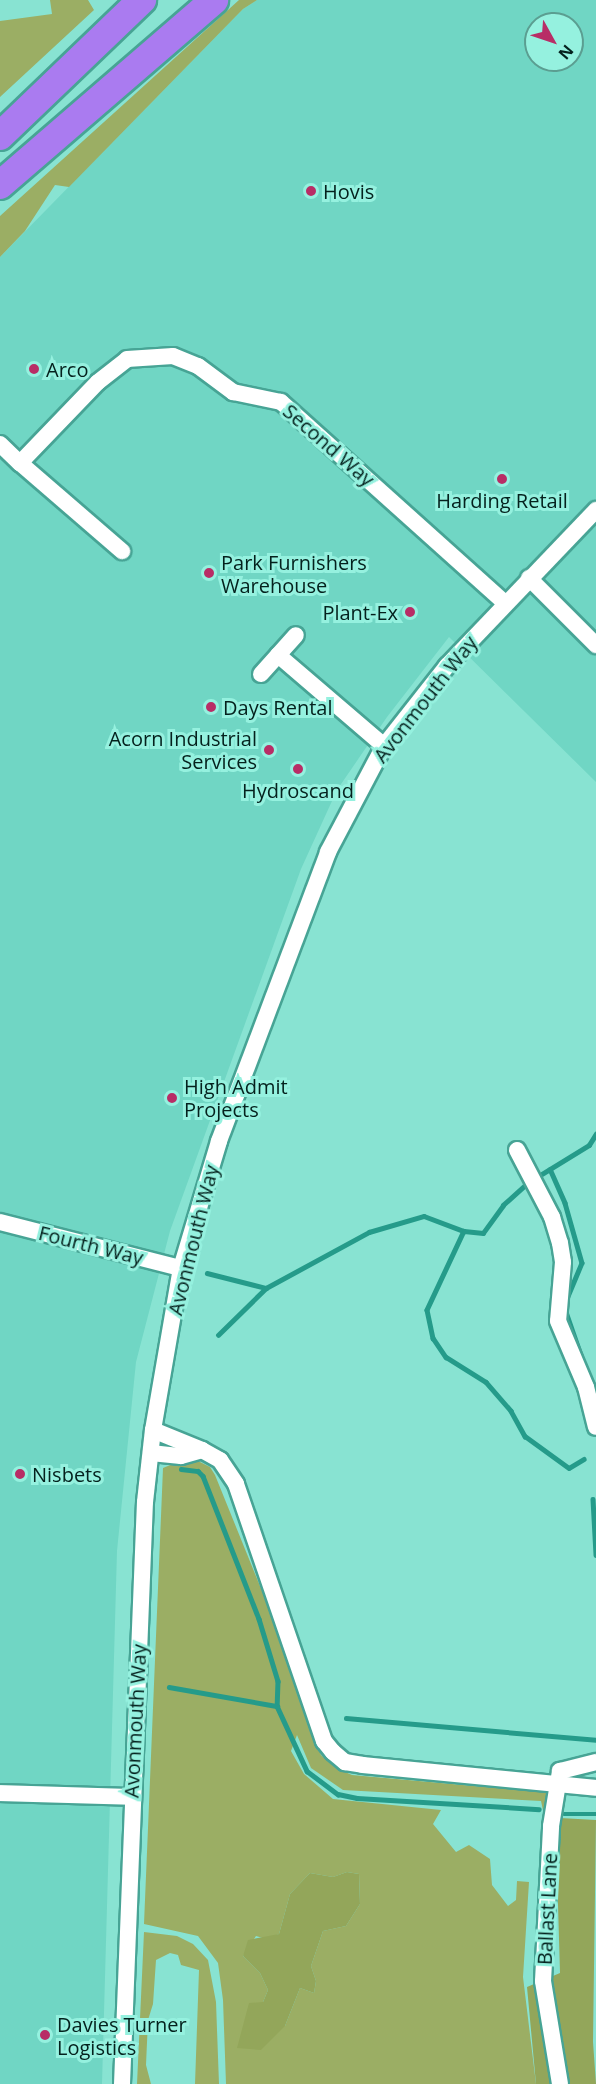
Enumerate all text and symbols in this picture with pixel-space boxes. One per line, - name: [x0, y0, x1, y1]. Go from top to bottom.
- north arrow: [524, 12, 584, 72]
- text: N: [554, 40, 579, 64]
- place label: Hovis: [323, 179, 374, 203]
- marker: Hovis: [304, 184, 318, 198]
- place label: Arco: [46, 357, 88, 381]
- marker: Arco: [27, 362, 41, 376]
- street label: Second Way: [278, 399, 380, 491]
- marker: Harding Retail: [495, 472, 509, 486]
- place label: Harding Retail: [436, 488, 568, 512]
- place label: Park Furnishers Warehouse: [221, 550, 367, 597]
- marker: Park Furnishers Warehouse: [202, 566, 216, 580]
- place label: Plant-Ex: [322, 600, 398, 624]
- marker: Plant-Ex: [403, 605, 417, 619]
- street label: Avonmouth Way: [368, 631, 482, 767]
- place label: Days Rental: [223, 695, 333, 719]
- marker: Days Rental: [204, 700, 218, 714]
- place label: Acorn Industrial Services: [109, 726, 257, 773]
- marker: Acorn Industrial Services: [262, 743, 276, 757]
- marker: Hydroscand: [291, 762, 305, 776]
- place label: Hydroscand: [242, 778, 354, 802]
- place label: High Admit Projects: [184, 1074, 288, 1121]
- marker: High Admit Projects: [165, 1091, 179, 1105]
- street label: Avonmouth Way: [163, 1162, 223, 1318]
- street label: Fourth Way: [36, 1220, 146, 1270]
- place label: Nisbets: [32, 1462, 102, 1486]
- marker: Nisbets: [13, 1467, 27, 1481]
- street label: Avonmouth Way: [119, 1644, 151, 1798]
- street label: Ballast Lane: [532, 1852, 562, 1966]
- place label: Davies Turner Logistics: [57, 2012, 187, 2059]
- marker: Davies Turner Logistics: [38, 2028, 52, 2042]

